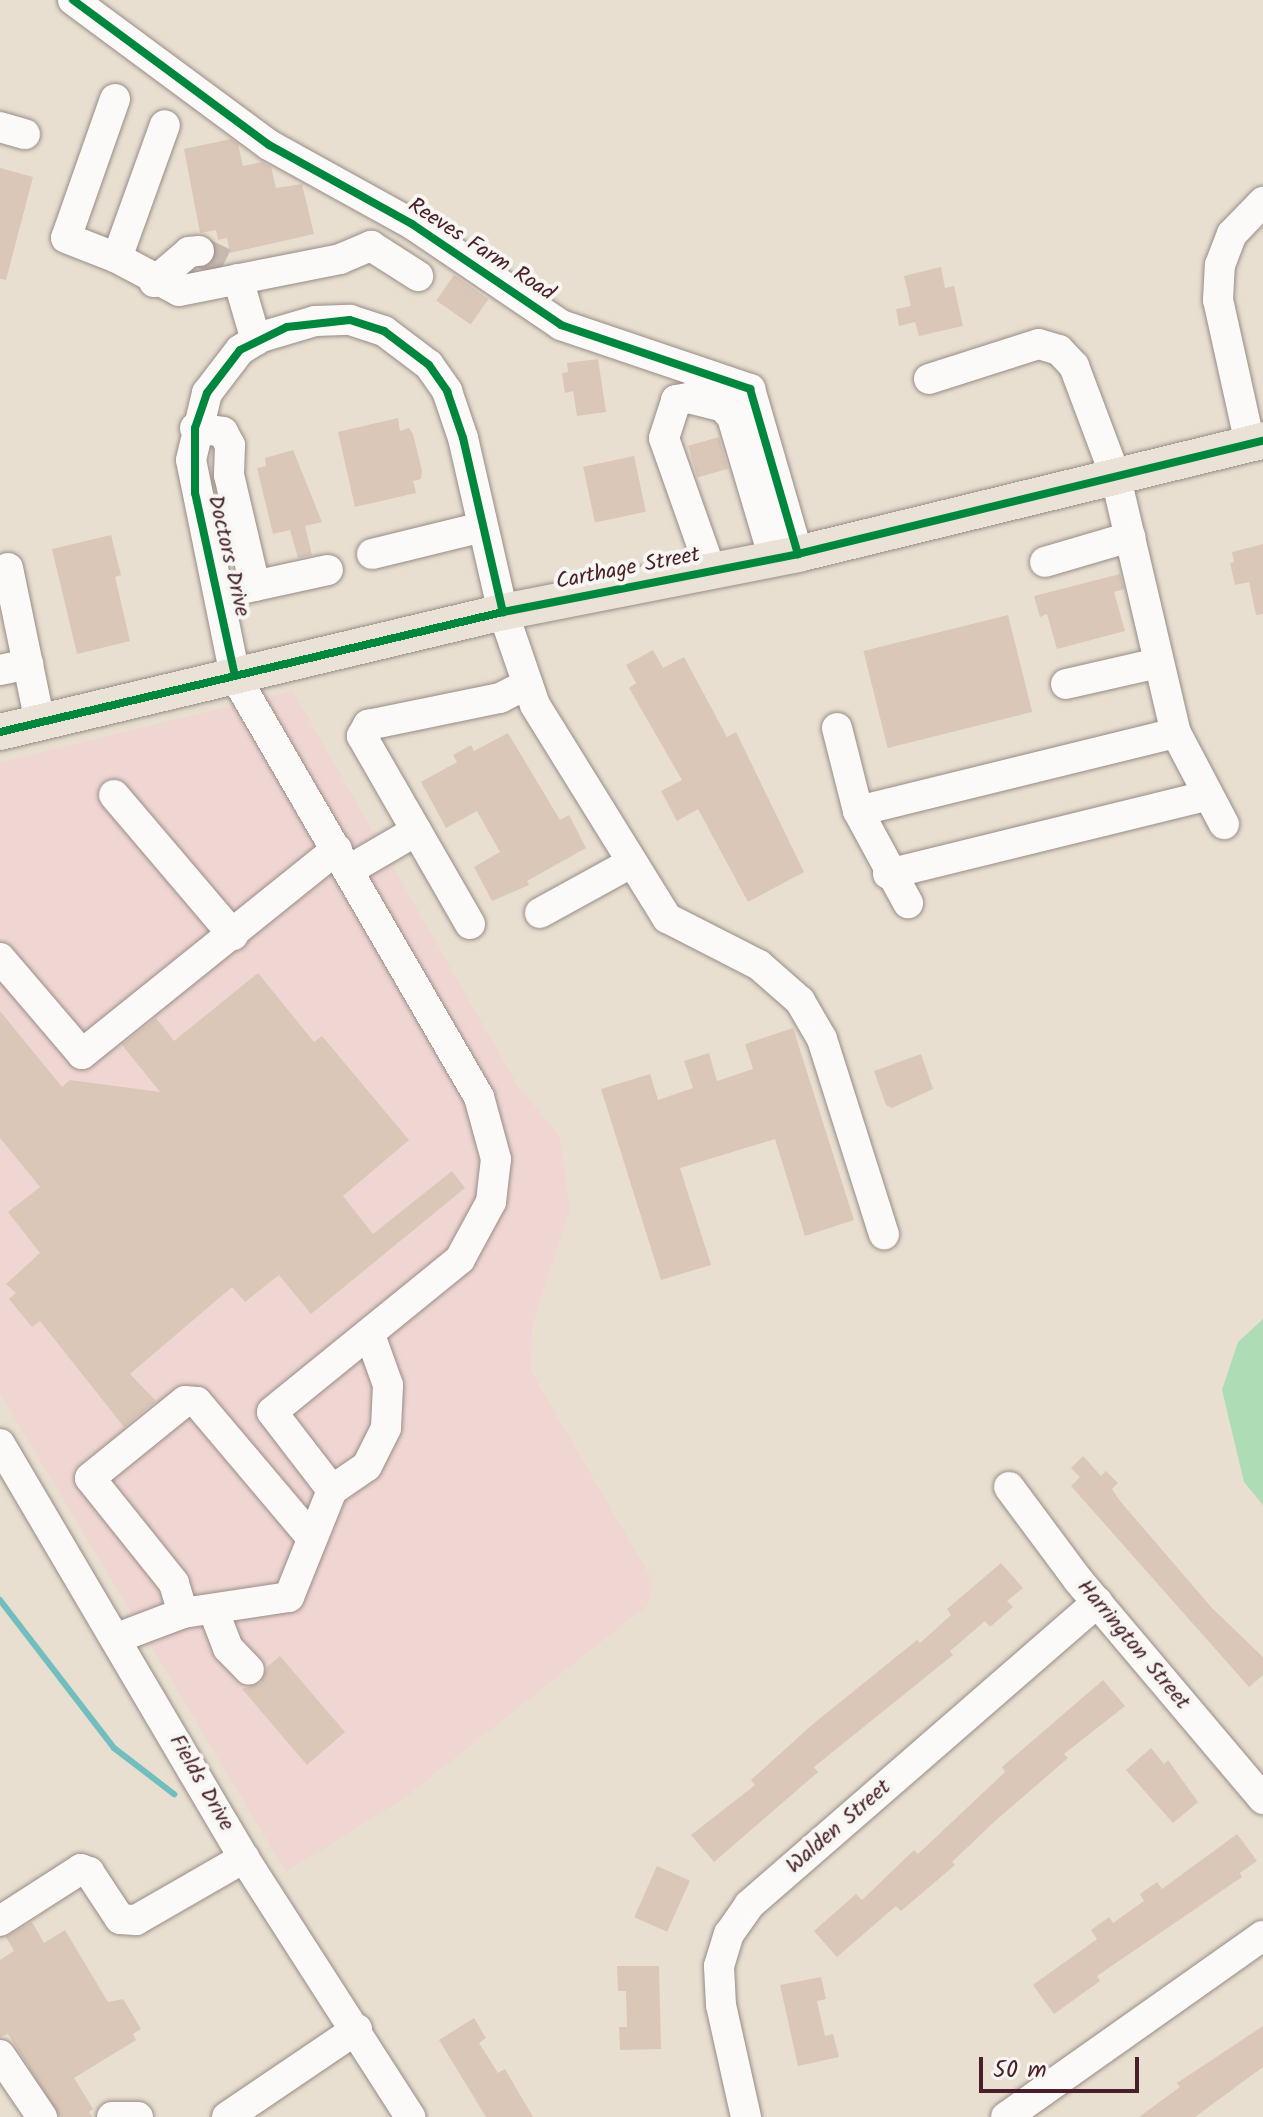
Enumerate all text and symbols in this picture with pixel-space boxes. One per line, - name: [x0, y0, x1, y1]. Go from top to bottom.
- street label: Reeves Farm Road: [403, 193, 559, 307]
- street label: Doctors Drive: [201, 493, 255, 619]
- street label: Carthage Street: [554, 542, 702, 596]
- street label: Harrington Street: [1071, 1575, 1195, 1715]
- street label: Fields Drive: [163, 1730, 239, 1836]
- street label: Walden Street: [781, 1774, 897, 1880]
- scale bar: [983, 2041, 1143, 2091]
- text: 50 m: [993, 2051, 1047, 2090]

